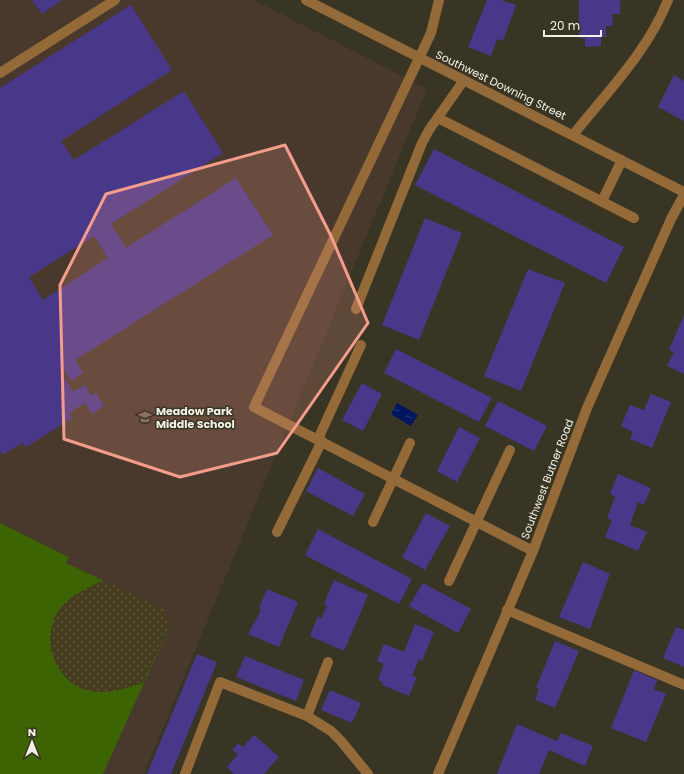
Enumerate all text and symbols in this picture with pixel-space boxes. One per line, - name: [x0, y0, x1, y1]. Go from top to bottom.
- scale bar: [544, 12, 601, 38]
- text: 20 m: [550, 17, 580, 34]
- street label: Southwest Downing Street: [433, 46, 569, 124]
- place label: Meadow Park Middle School: [156, 403, 235, 432]
- school or university icon: Meadow Park Middle School: [137, 409, 153, 425]
- street label: Southwest Butner Road: [517, 417, 577, 541]
- north arrow: [12, 722, 52, 762]
- text: N: [28, 724, 36, 740]

